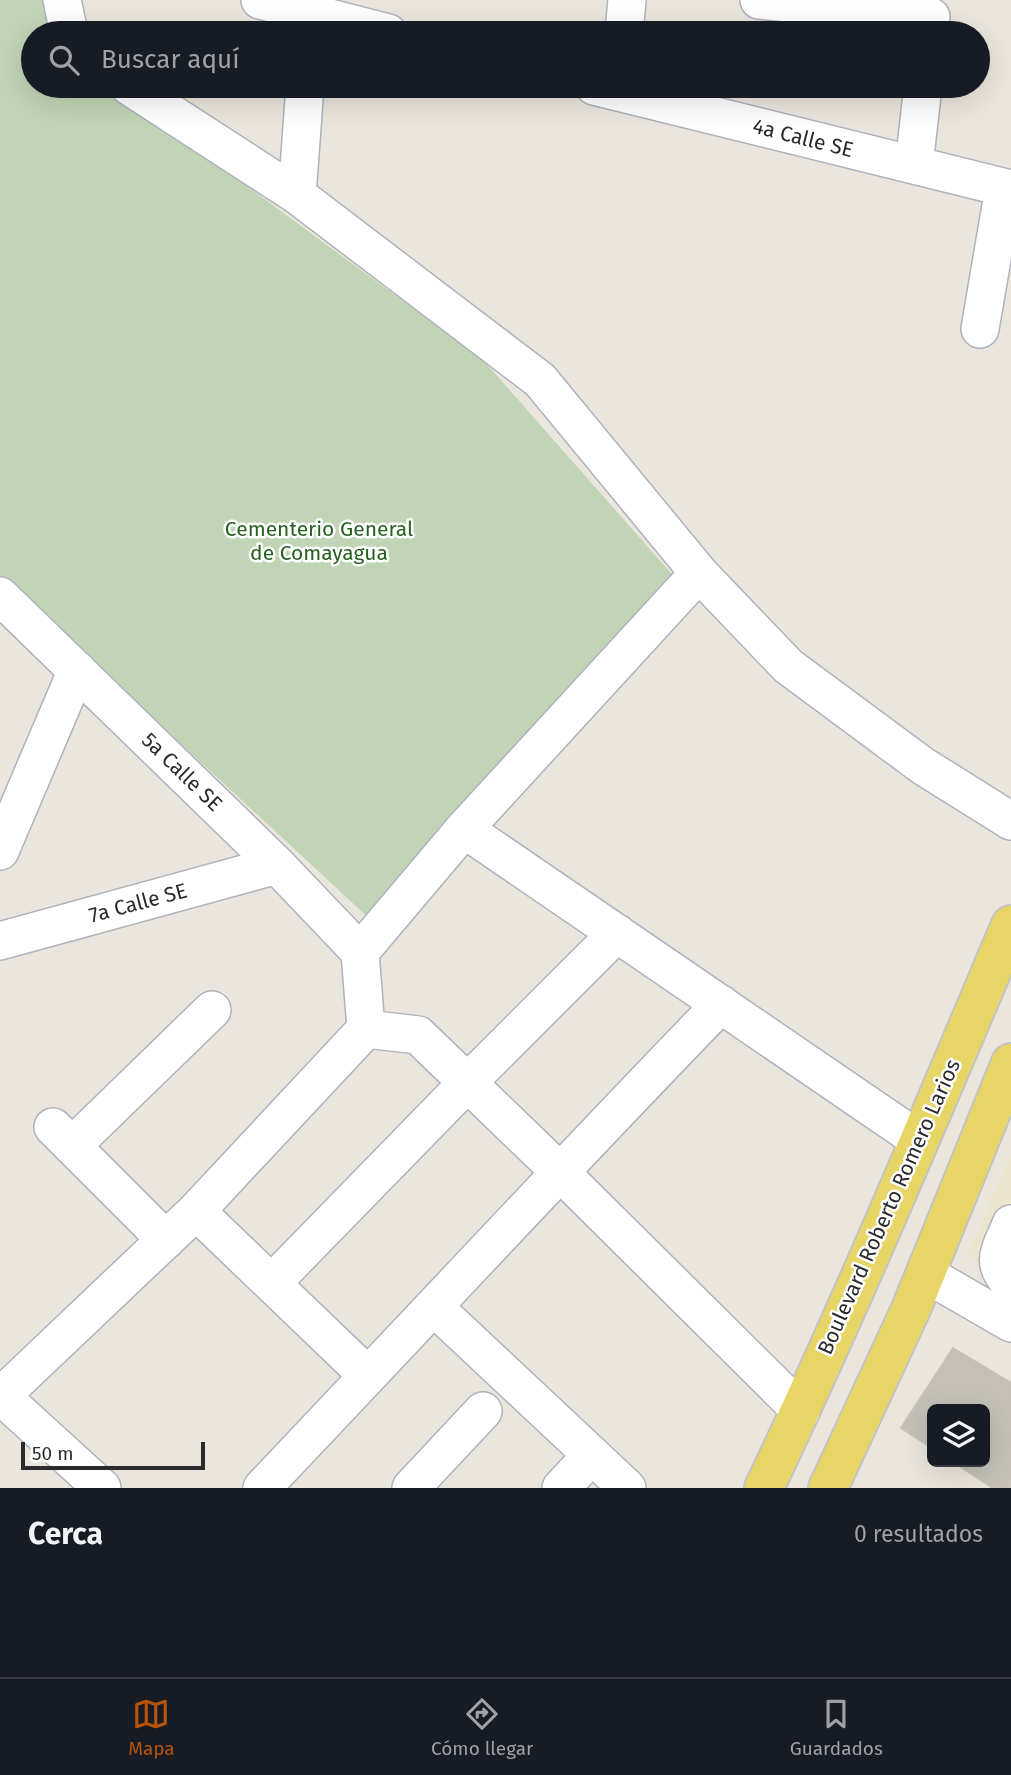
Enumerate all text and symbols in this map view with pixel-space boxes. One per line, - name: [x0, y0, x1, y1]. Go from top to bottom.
- search box: [21, 21, 990, 98]
- icon: search: [45, 41, 83, 79]
- text: Buscar aquí: [101, 44, 239, 75]
- street label: 4a Calle SE: [750, 113, 856, 163]
- park label: Cementerio General de Comayagua: [225, 516, 413, 566]
- street label: 5a Calle SE: [136, 727, 228, 817]
- street label: 7a Calle SE: [86, 877, 190, 929]
- street label: Boulevard Roberto Romero Larios: [812, 1055, 966, 1359]
- map controls: [927, 1404, 990, 1467]
- button: layers: [927, 1404, 990, 1467]
- scale bar: [21, 1439, 205, 1471]
- text: 50 m: [32, 1442, 73, 1465]
- text: Cerca: [28, 1516, 103, 1552]
- text: 0 resultados: [854, 1520, 983, 1548]
- tab: Mapa: [128, 1695, 175, 1760]
- tab: Cómo llegar: [431, 1695, 533, 1760]
- tab: Guardados: [790, 1695, 883, 1760]

